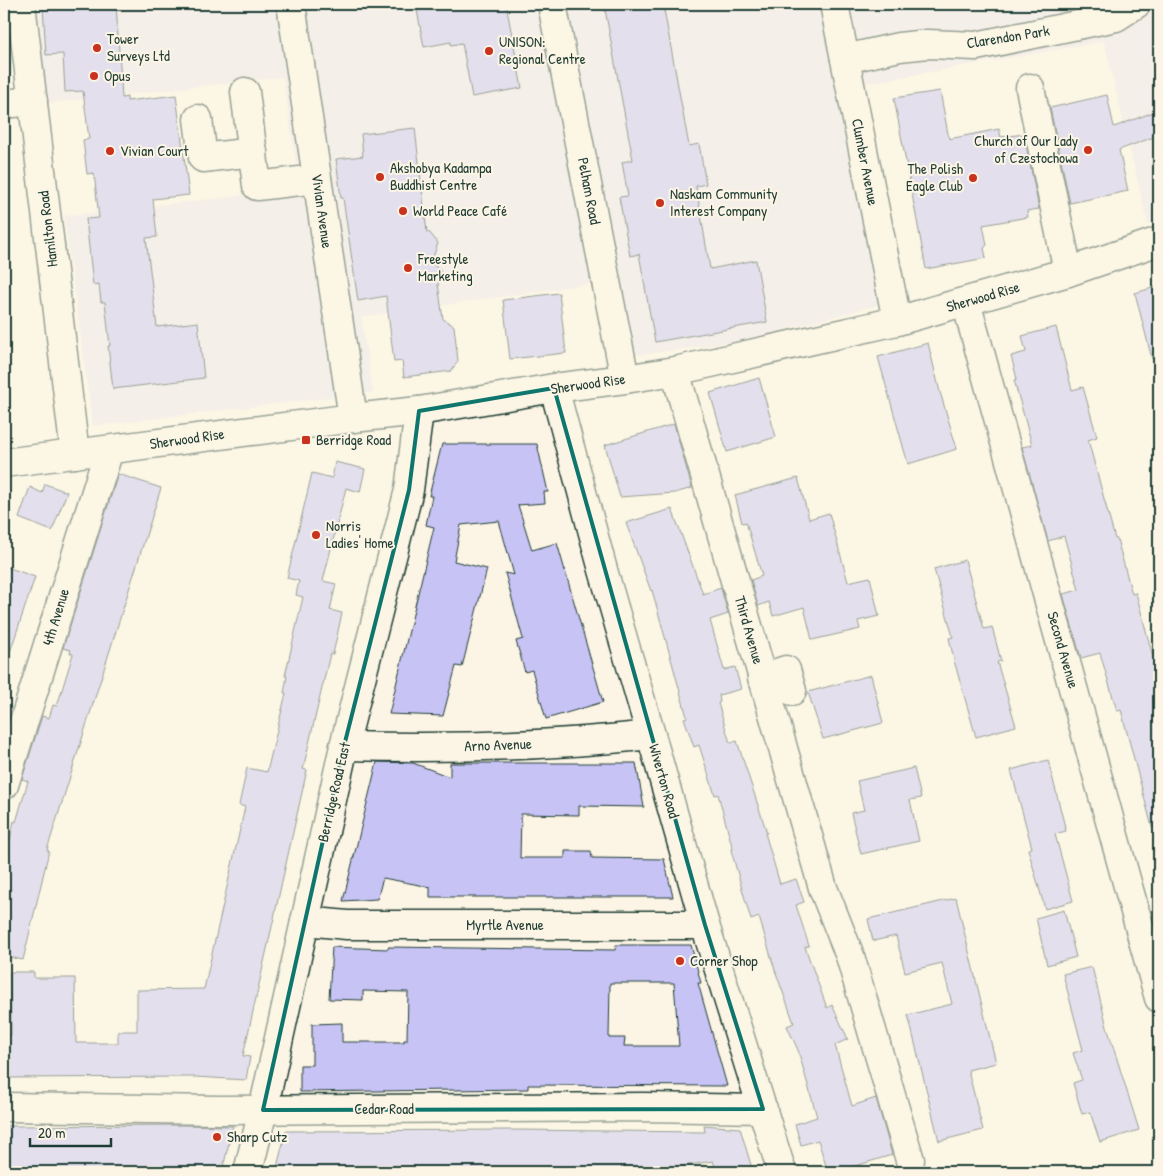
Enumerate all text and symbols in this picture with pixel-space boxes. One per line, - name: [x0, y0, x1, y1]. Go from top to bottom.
- street label: Clarendon Park: [965, 20, 1051, 53]
- place label: Tower Surveys Ltd: [107, 28, 170, 66]
- place label: UNISON: Regional Centre: [499, 31, 586, 69]
- marker: Tower Surveys Ltd: [91, 42, 103, 54]
- marker: UNISON: Regional Centre: [483, 45, 495, 57]
- place label: Opus: [104, 65, 131, 86]
- marker: Opus: [88, 70, 100, 82]
- street label: Clumber Avenue: [847, 117, 884, 207]
- place label: Church of Our Lady of Czestochowa: [974, 130, 1078, 168]
- place label: Vivian Court: [120, 140, 189, 161]
- marker: Church of Our Lady of Czestochowa: [1082, 144, 1094, 156]
- marker: Vivian Court: [104, 145, 116, 157]
- street label: Pelham Road: [573, 156, 606, 226]
- place label: Akshobya Kadampa Buddhist Centre: [390, 157, 492, 195]
- place label: The Polish Eagle Club: [906, 158, 963, 196]
- marker: Akshobya Kadampa Buddhist Centre: [374, 171, 386, 183]
- street label: Vivian Avenue: [307, 172, 338, 250]
- marker: The Polish Eagle Club: [967, 172, 979, 184]
- place label: Naskam Community Interest Company: [670, 183, 778, 221]
- street label: Hamilton Road: [32, 190, 63, 268]
- marker: Naskam Community Interest Company: [654, 197, 666, 209]
- place label: World Peace Café: [413, 200, 507, 221]
- marker: World Peace Café: [397, 205, 409, 217]
- place label: Freestyle Marketing: [417, 248, 473, 286]
- marker: Freestyle Marketing: [402, 262, 414, 274]
- street label: Sherwood Rise: [944, 276, 1022, 317]
- street label: Sherwood Rise: [549, 368, 627, 399]
- street label: Sherwood Rise: [148, 423, 226, 454]
- place label: Berridge Road: [316, 429, 391, 450]
- marker: Berridge Road: [300, 434, 312, 446]
- place label: Norris Ladies' Home: [326, 515, 394, 553]
- marker: Norris Ladies' Home: [310, 529, 322, 541]
- street label: 4th Avenue: [37, 586, 74, 648]
- street label: Third Avenue: [730, 593, 769, 666]
- street label: Second Avenue: [1043, 609, 1084, 691]
- street label: Arno Avenue: [464, 733, 532, 756]
- street label: Berridge Road East: [312, 739, 355, 844]
- street label: Wiverton Road: [644, 741, 685, 821]
- street label: Myrtle Avenue: [466, 914, 544, 935]
- place label: Corner Shop: [690, 950, 758, 971]
- marker: Corner Shop: [674, 955, 686, 967]
- street label: Cedar Road: [354, 1098, 414, 1119]
- scale bar: [30, 1116, 111, 1148]
- text: 20 m: [38, 1122, 65, 1143]
- place label: Sharp Cutz: [227, 1126, 288, 1147]
- marker: Sharp Cutz: [211, 1131, 223, 1143]

